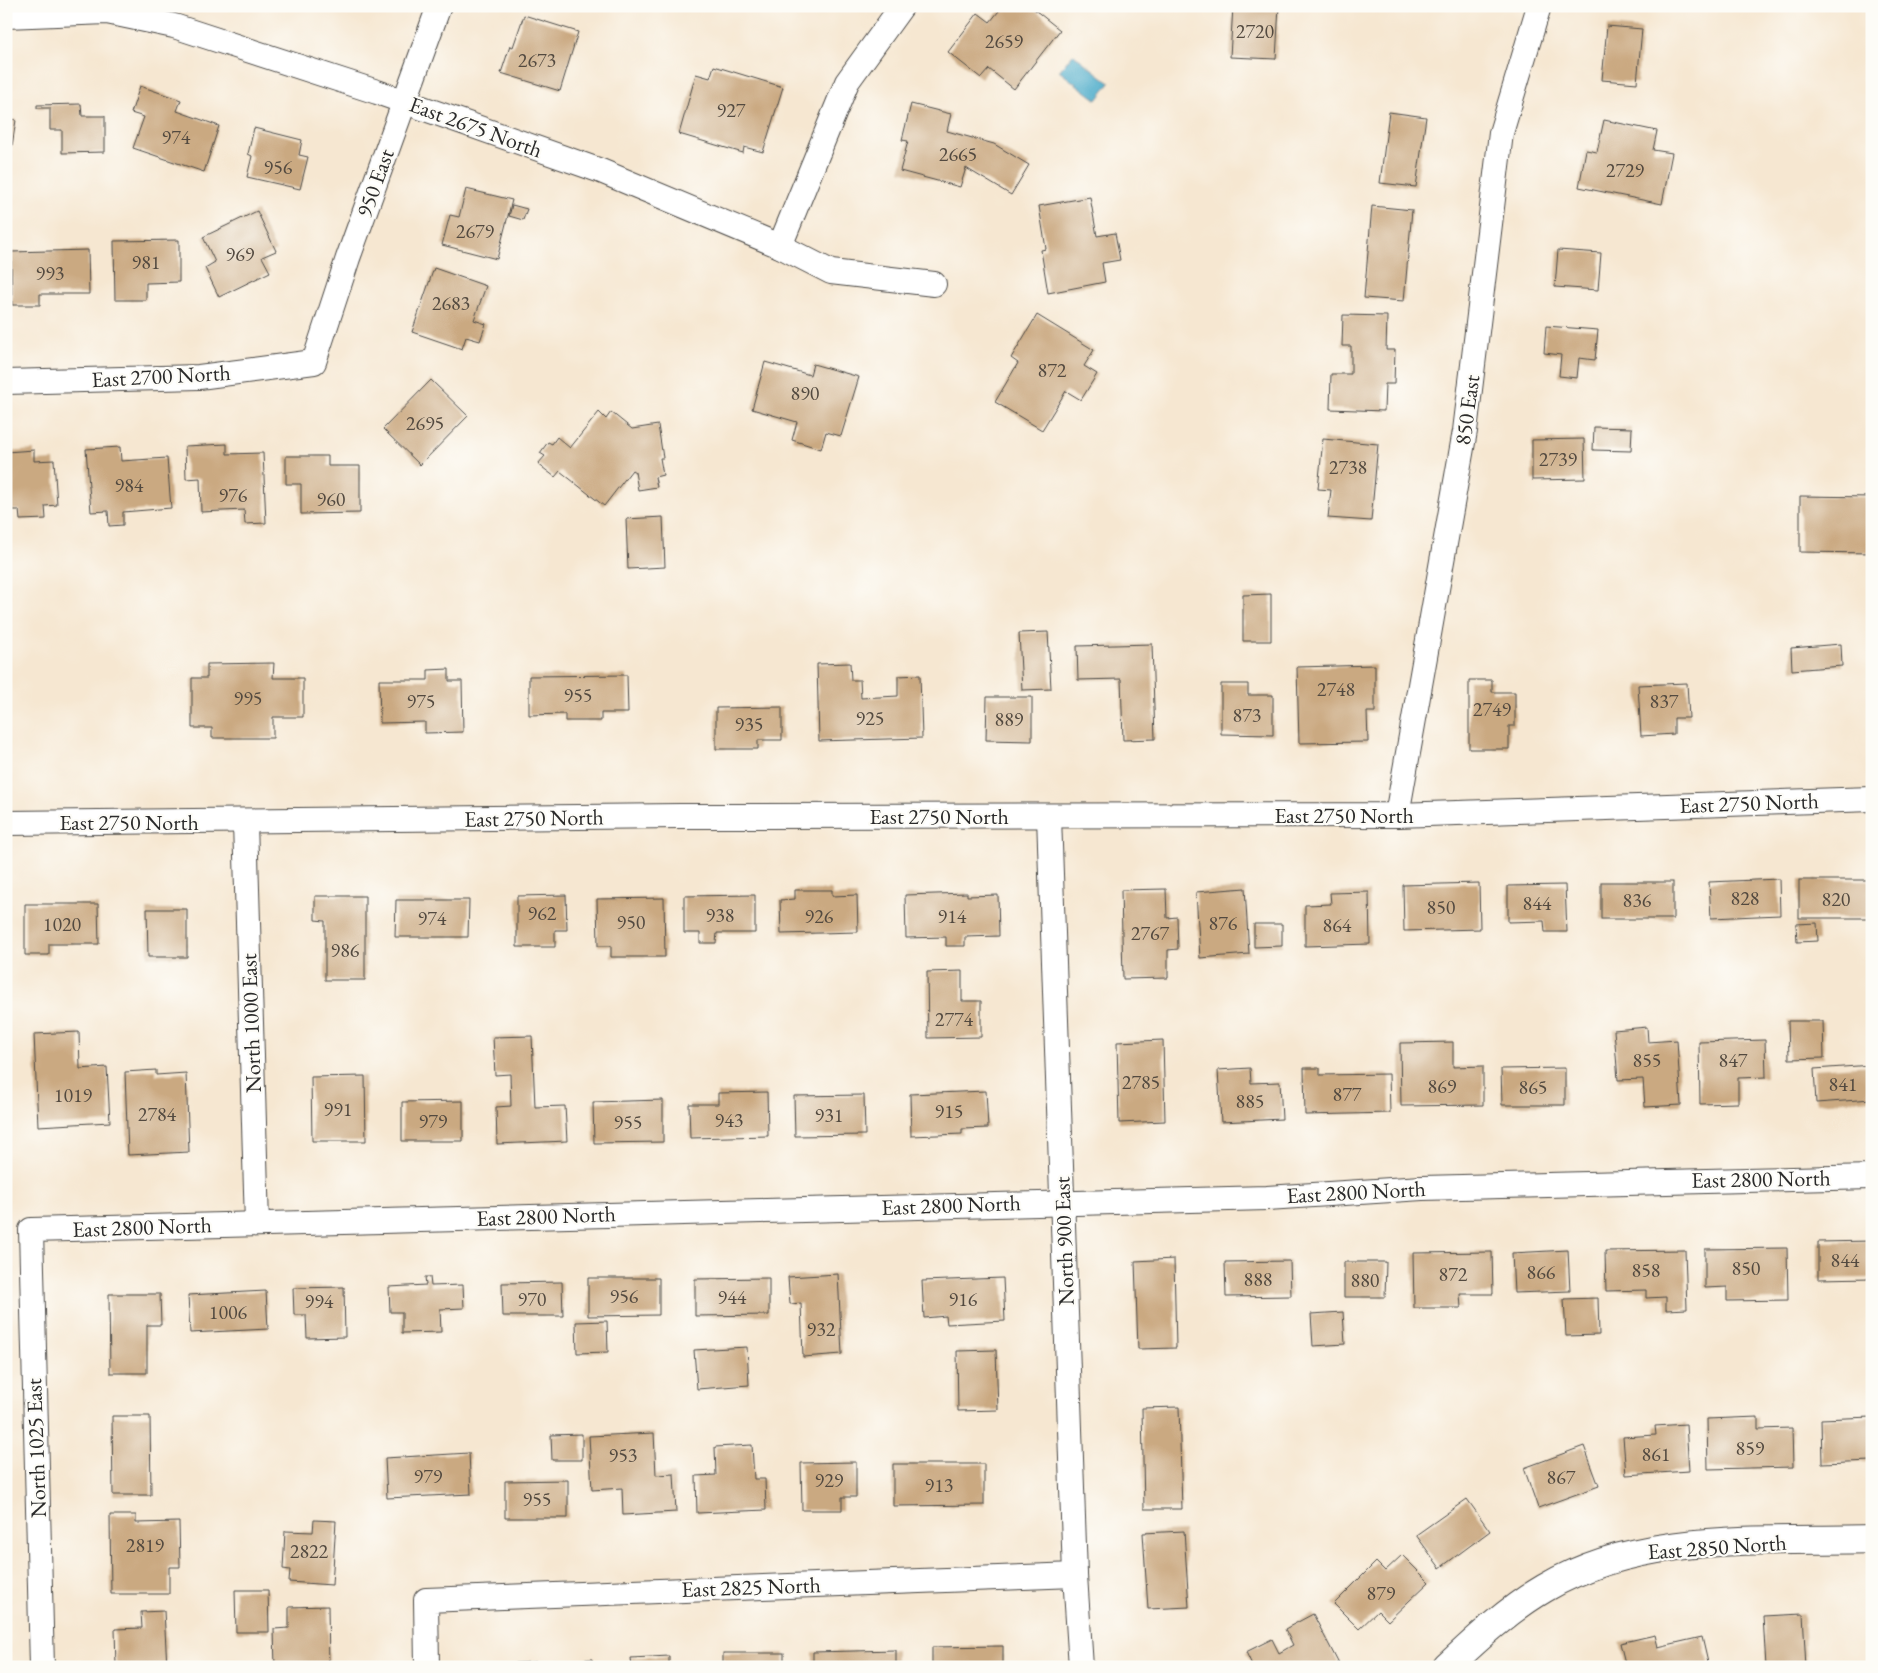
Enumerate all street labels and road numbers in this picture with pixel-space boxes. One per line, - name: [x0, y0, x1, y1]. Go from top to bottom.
- street label: East 2675 North: [405, 90, 547, 164]
- street label: 950 East: [349, 145, 401, 221]
- street label: East 2700 North: [91, 358, 231, 394]
- street label: 850 East: [1448, 373, 1486, 447]
- street label: East 2750 North: [1679, 786, 1819, 820]
- street label: East 2750 North: [1274, 801, 1414, 830]
- street label: East 2750 North: [464, 802, 604, 834]
- street label: East 2750 North: [869, 802, 1009, 831]
- street label: East 2750 North: [59, 808, 199, 837]
- street label: North 1000 East: [234, 953, 268, 1093]
- street label: East 2800 North: [1691, 1163, 1831, 1195]
- street label: East 2800 North: [1286, 1174, 1426, 1210]
- street label: North 900 East: [1047, 1176, 1081, 1306]
- street label: East 2800 North: [881, 1188, 1021, 1222]
- street label: East 2800 North: [476, 1199, 616, 1233]
- street label: East 2800 North: [72, 1210, 212, 1244]
- street label: North 1025 East: [19, 1378, 53, 1518]
- street label: East 2850 North: [1646, 1528, 1788, 1566]
- street label: East 2825 North: [681, 1570, 821, 1604]

